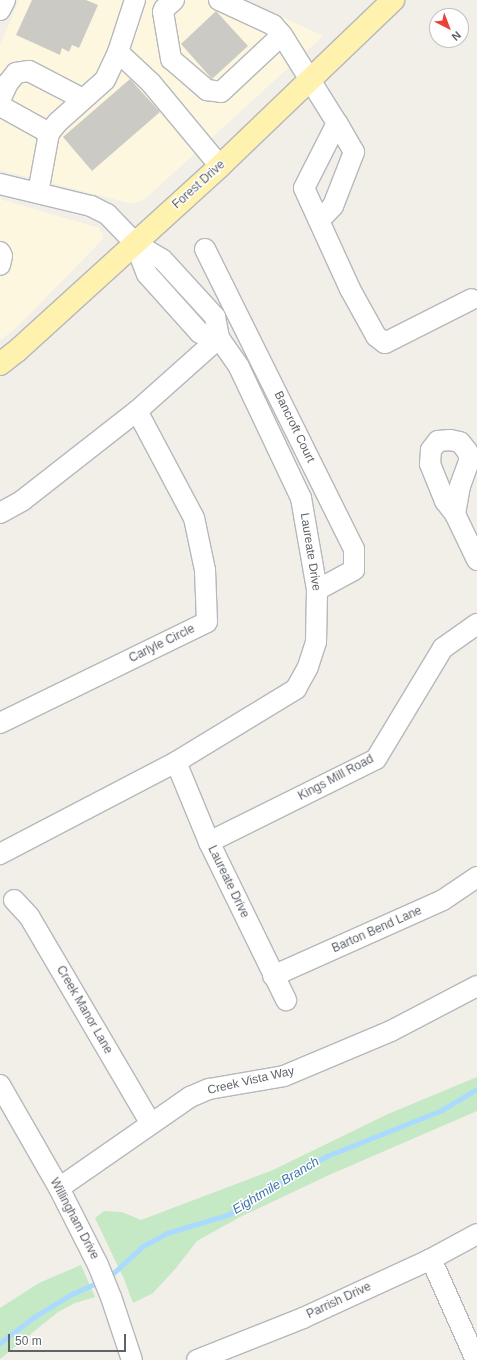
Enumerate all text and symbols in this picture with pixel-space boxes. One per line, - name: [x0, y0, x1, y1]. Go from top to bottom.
- north arrow: [429, 8, 469, 48]
- text: N: [449, 29, 463, 43]
- street label: Forest Drive: [170, 158, 228, 212]
- street label: Bancroft Court: [271, 389, 317, 465]
- street label: Laureate Drive: [297, 512, 323, 592]
- street label: Carlyle Circle: [127, 622, 197, 666]
- street label: Kings Mill Road: [296, 752, 376, 804]
- street label: Laureate Drive: [204, 843, 252, 921]
- street label: Barton Bend Lane: [330, 904, 424, 956]
- street label: Creek Manor Lane: [53, 963, 115, 1057]
- street label: Creek Vista Way: [206, 1064, 296, 1098]
- water label: Eightmile Branch: [230, 1154, 322, 1218]
- street label: Willingham Drive: [47, 1176, 101, 1262]
- street label: Parrish Drive: [305, 1280, 373, 1322]
- scale bar: [10, 1326, 128, 1352]
- text: 50 m: [15, 1334, 42, 1348]

